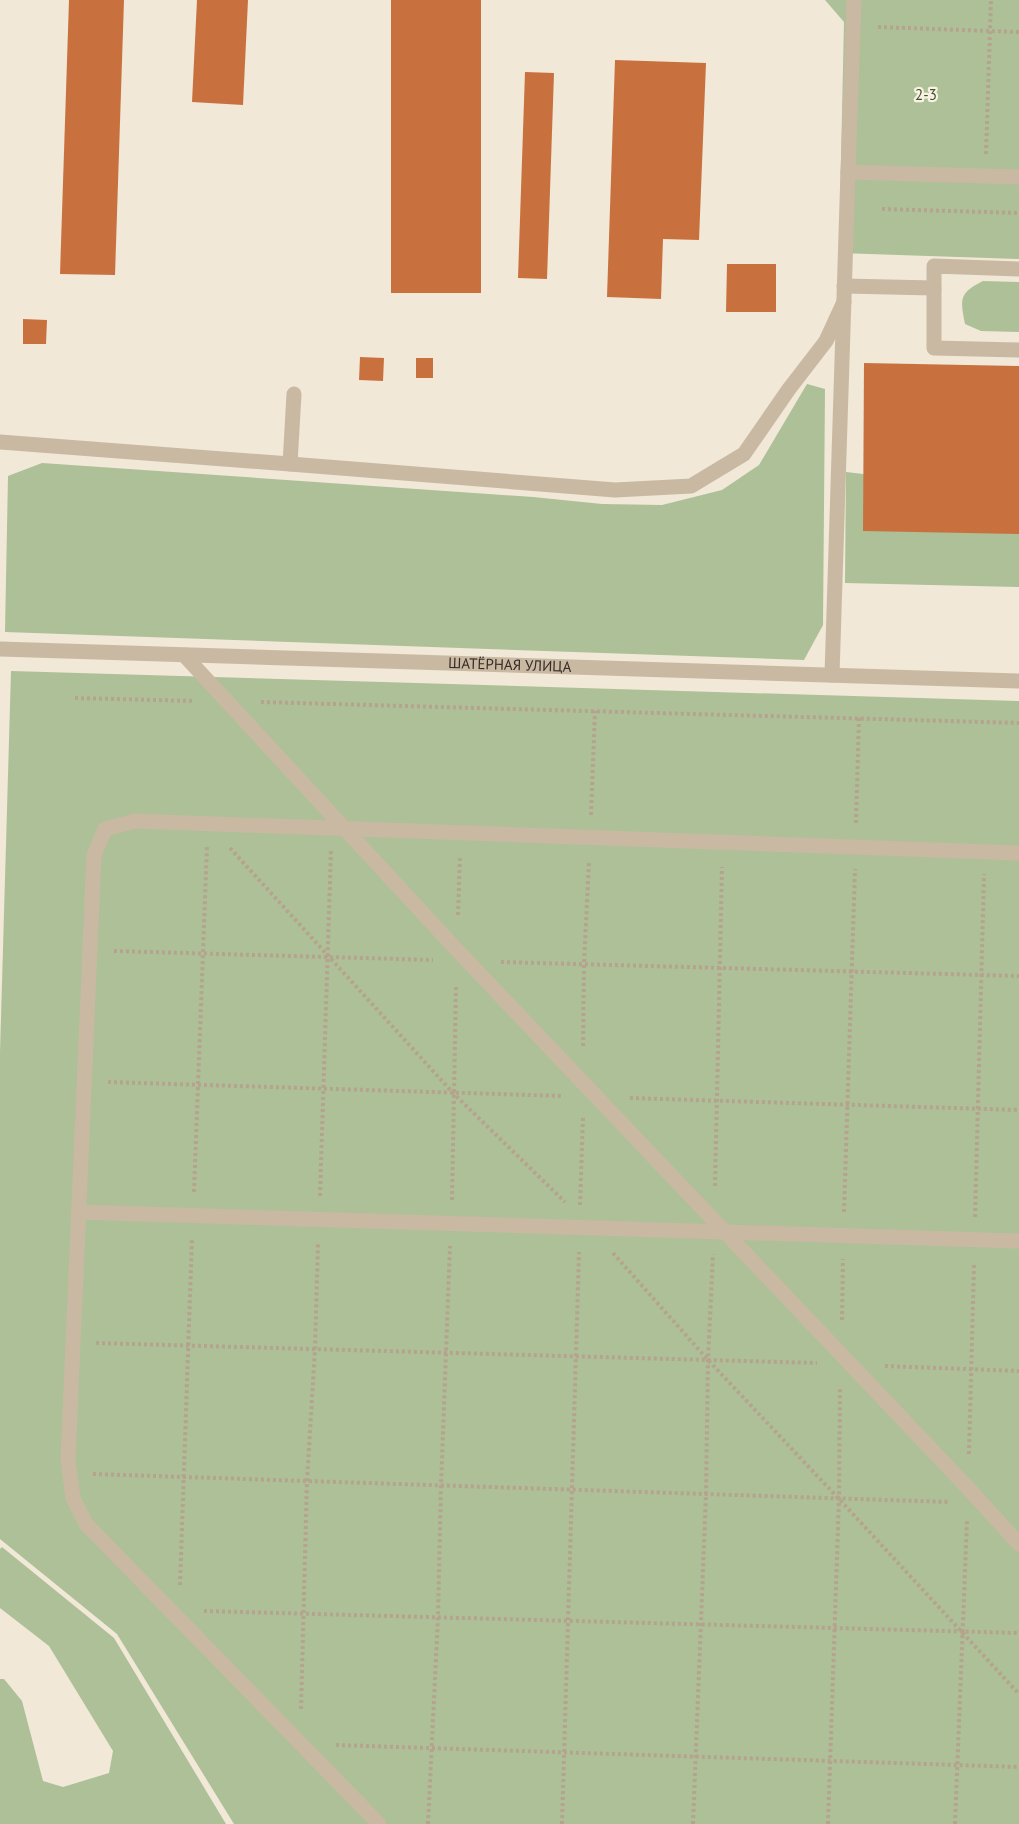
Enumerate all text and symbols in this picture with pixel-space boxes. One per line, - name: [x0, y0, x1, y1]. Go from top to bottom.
- park label: 2-3: [915, 85, 937, 104]
- street label: ШАТЁРНАЯ УЛИЦА: [448, 653, 572, 676]

